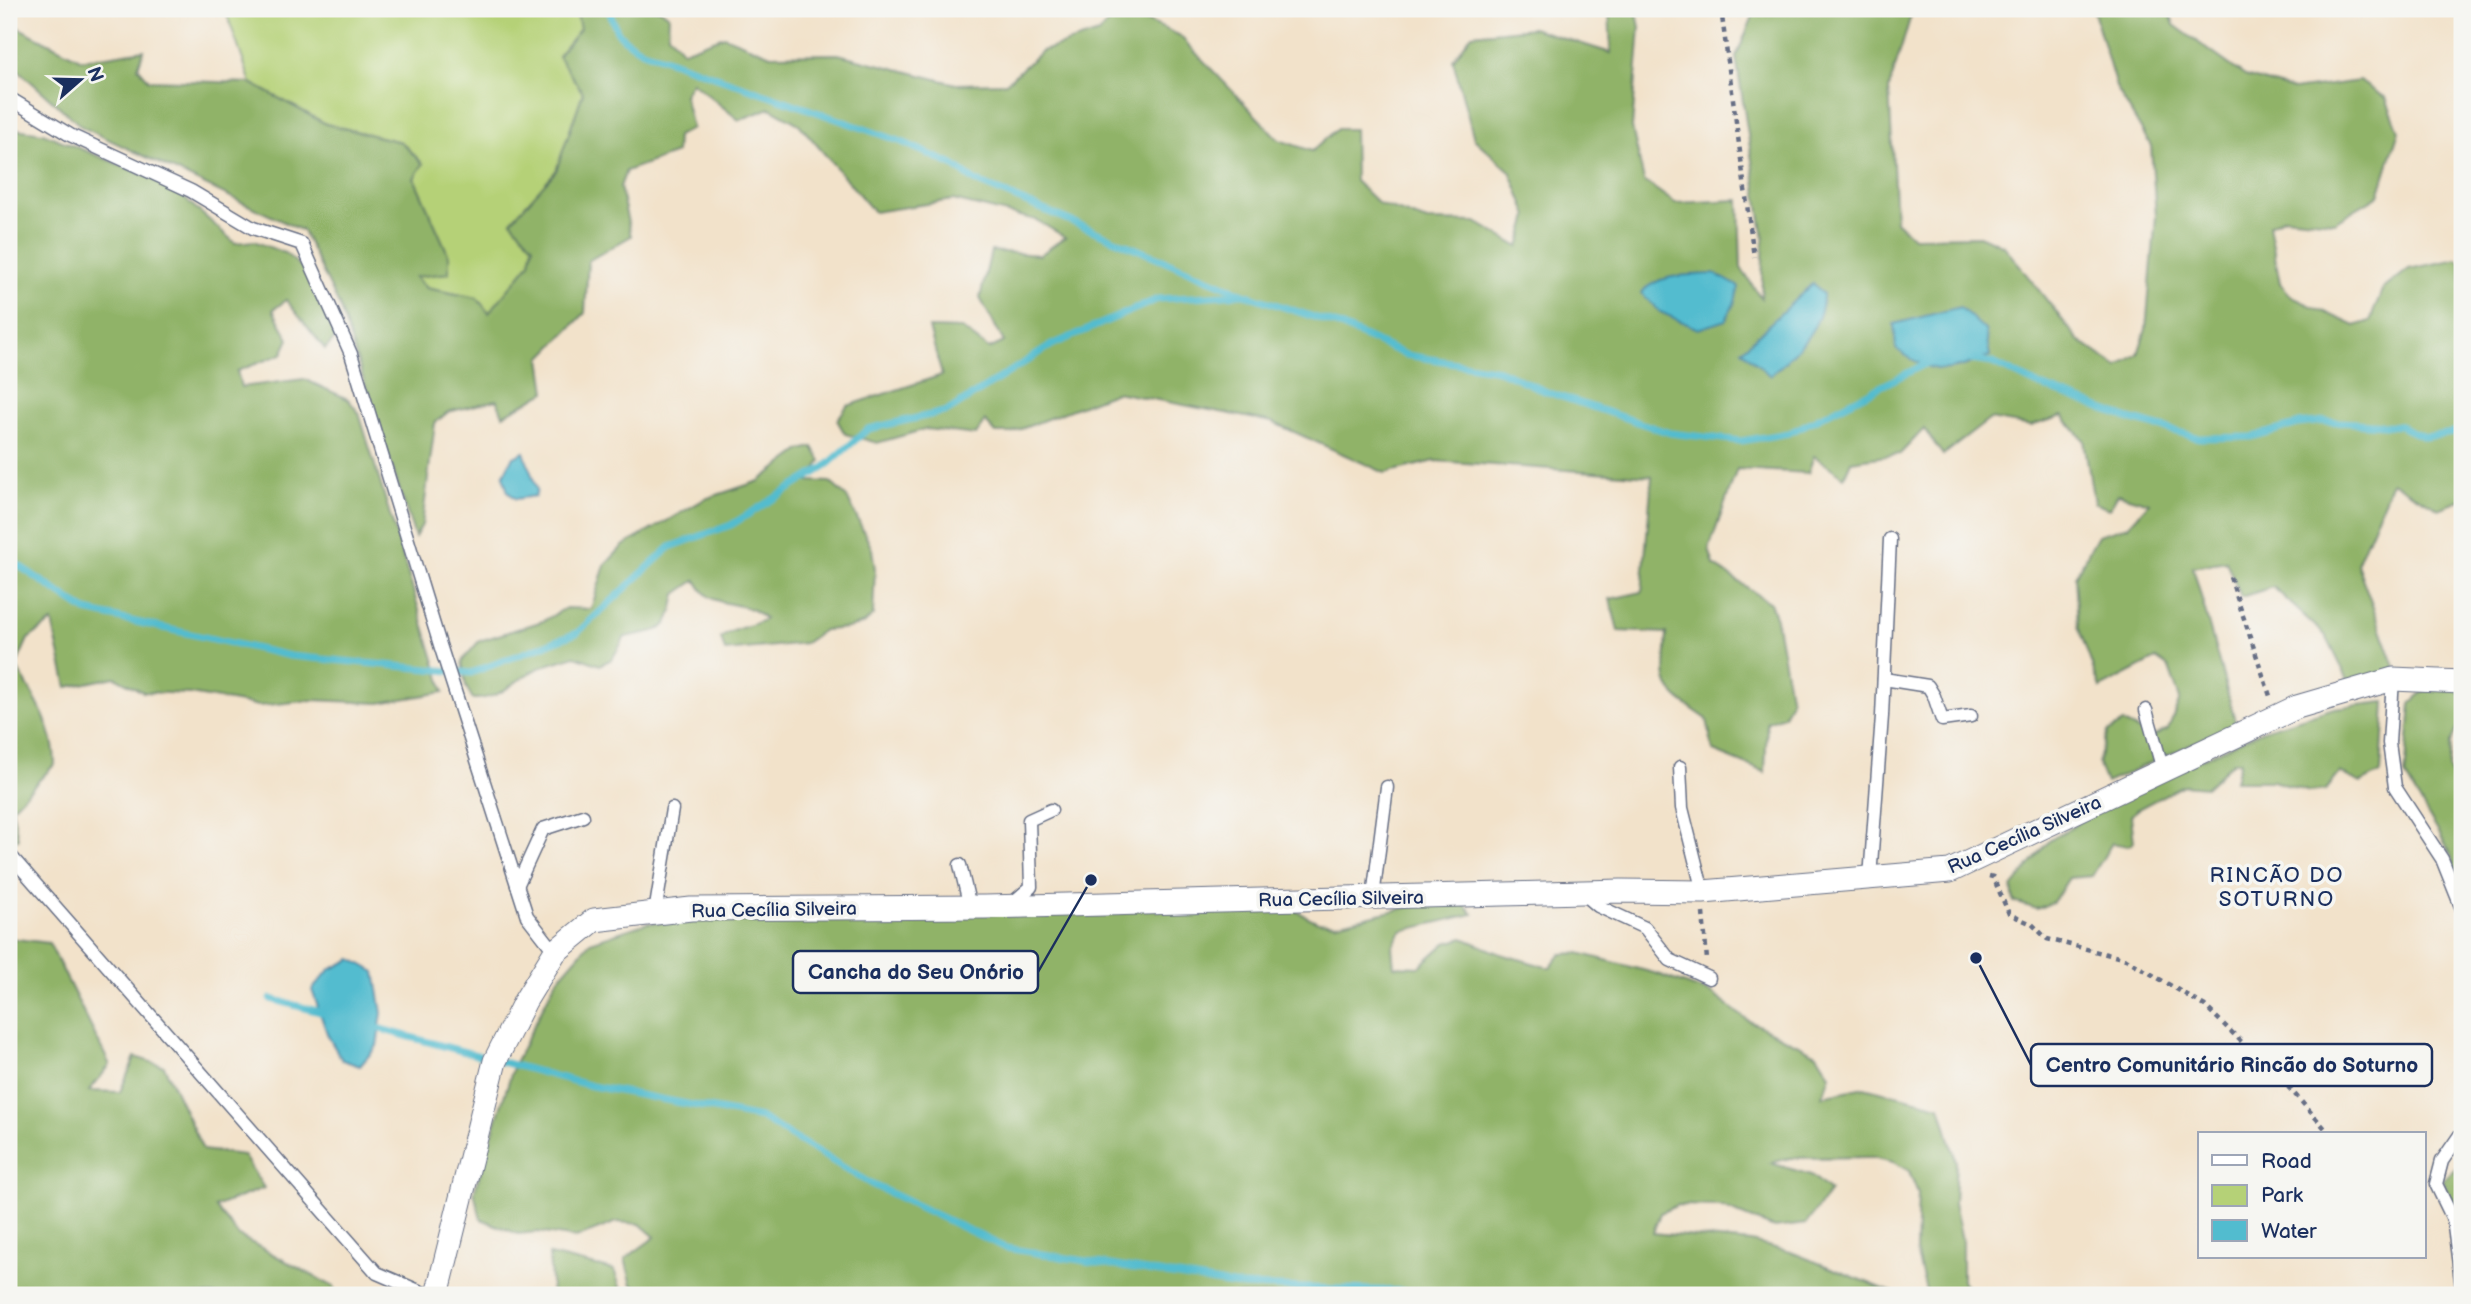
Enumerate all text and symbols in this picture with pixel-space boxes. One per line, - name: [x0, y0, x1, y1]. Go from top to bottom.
- north arrow: [46, 46, 116, 116]
- text: N: [81, 64, 108, 85]
- street label: Rua Cecília Silveira: [1944, 791, 2105, 880]
- district label: RINCÃO DO SOTURNO: [2210, 863, 2344, 912]
- street label: Rua Cecília Silveira: [1258, 887, 1424, 912]
- street label: Rua Cecília Silveira: [691, 898, 857, 923]
- callout: Cancha do Seu Onório: [793, 951, 1038, 993]
- text: Cancha do Seu Onório: [808, 960, 1024, 985]
- callout: Centro Comunitário Rincão do Soturno: [2031, 1044, 2432, 1086]
- text: Centro Comunitário Rincão do Soturno: [2046, 1053, 2418, 1078]
- legend: [2198, 1132, 2426, 1258]
- text: Road: [2261, 1149, 2312, 1174]
- text: Park: [2261, 1183, 2304, 1208]
- text: Water: [2261, 1219, 2317, 1244]

